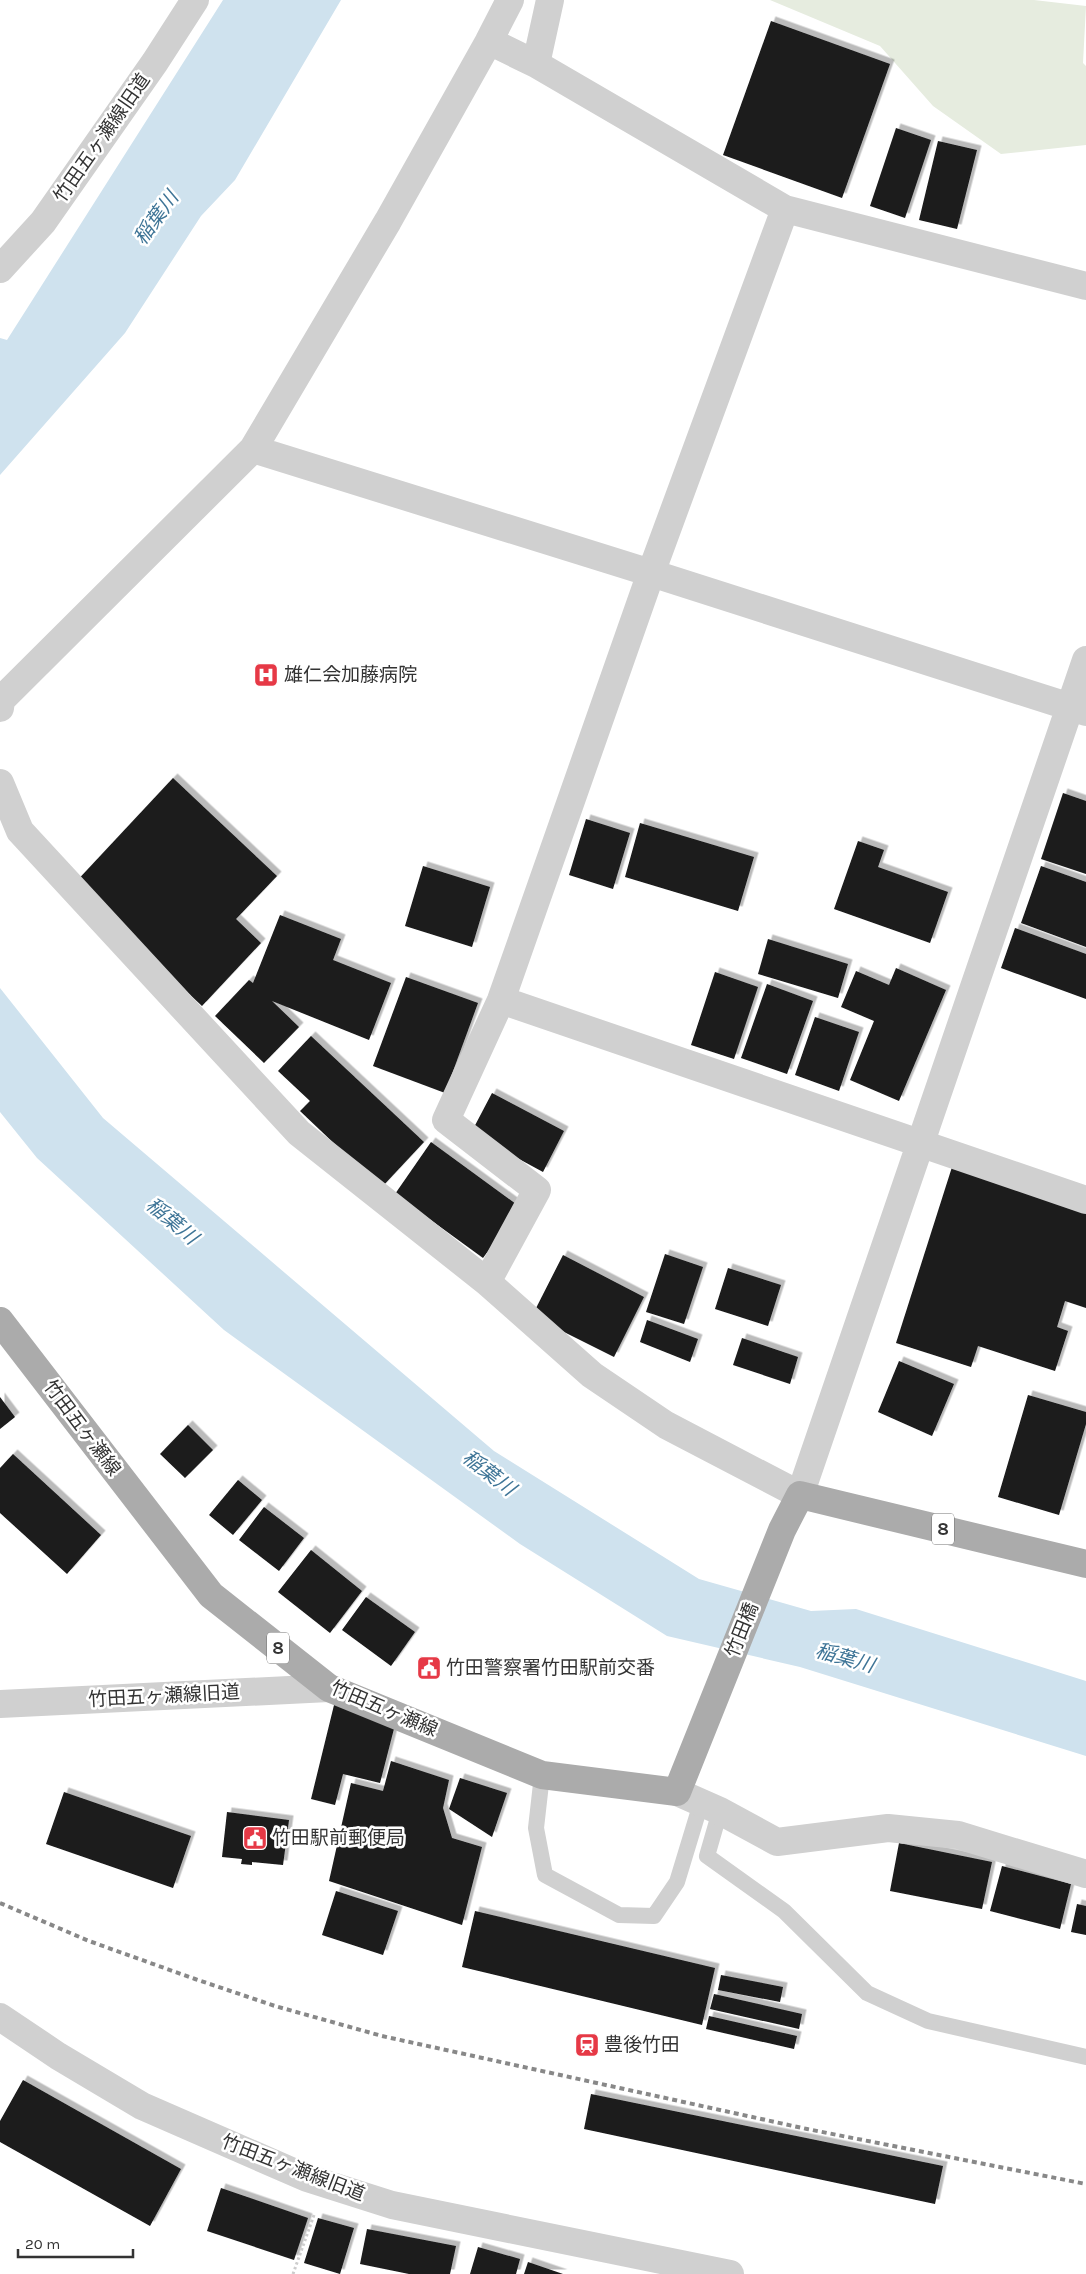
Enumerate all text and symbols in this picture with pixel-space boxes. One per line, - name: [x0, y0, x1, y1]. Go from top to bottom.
- street label: 竹田五ヶ瀬線旧道: [49, 69, 155, 207]
- water label: 稲葉川: [129, 185, 184, 249]
- hospital icon: 雄仁会加藤病院: [253, 662, 279, 688]
- place label: 雄仁会加藤病院: [284, 664, 417, 686]
- water label: 稲葉川: [142, 1193, 204, 1250]
- street label: 竹田五ヶ瀬線: [39, 1376, 125, 1480]
- water label: 稲葉川: [458, 1445, 521, 1502]
- road number: 8: [932, 1514, 954, 1545]
- street label: 竹田橋: [721, 1599, 763, 1661]
- road number: 8: [267, 1632, 289, 1664]
- water label: 稲葉川: [813, 1639, 879, 1678]
- public building icon: 竹田警察署竹田駅前交番: [416, 1655, 442, 1681]
- place label: 竹田警察署竹田駅前交番: [446, 1657, 655, 1679]
- street label: 竹田五ヶ瀬線: [327, 1677, 441, 1741]
- street label: 竹田五ヶ瀬線旧道: [88, 1681, 240, 1711]
- public building icon: 竹田駅前郵便局: [242, 1825, 268, 1851]
- place label: 竹田駅前郵便局: [272, 1827, 405, 1849]
- station icon: 豊後竹田: [574, 2032, 600, 2058]
- place label: 豊後竹田: [604, 2034, 680, 2056]
- street label: 竹田五ヶ瀬線旧道: [218, 2130, 368, 2206]
- scale bar: [18, 2226, 132, 2258]
- text: 20 m: [25, 2235, 60, 2253]

